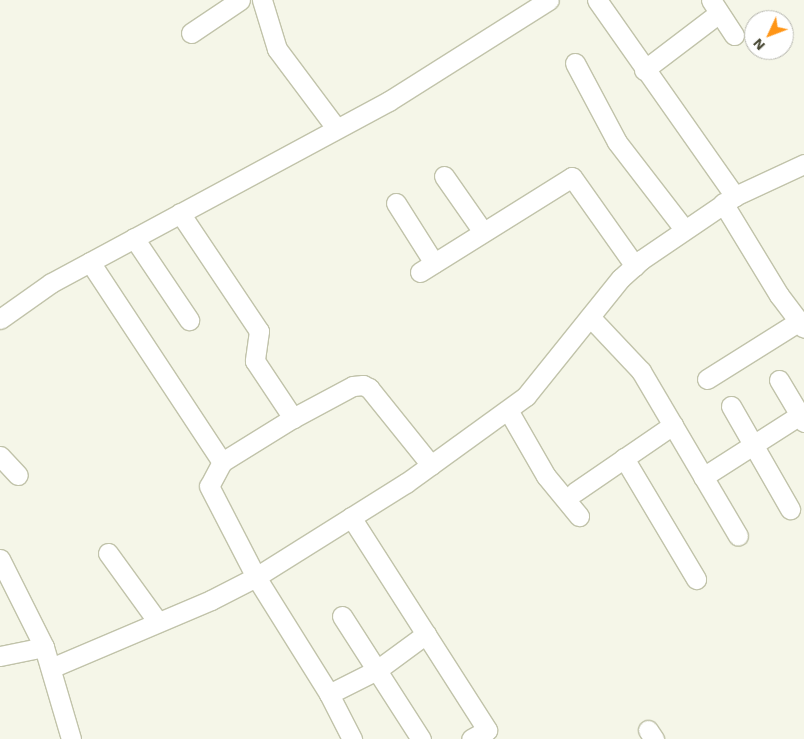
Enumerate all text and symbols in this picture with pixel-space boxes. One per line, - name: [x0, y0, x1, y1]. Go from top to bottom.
- north arrow: [744, 10, 794, 60]
- text: N: [749, 35, 768, 54]

